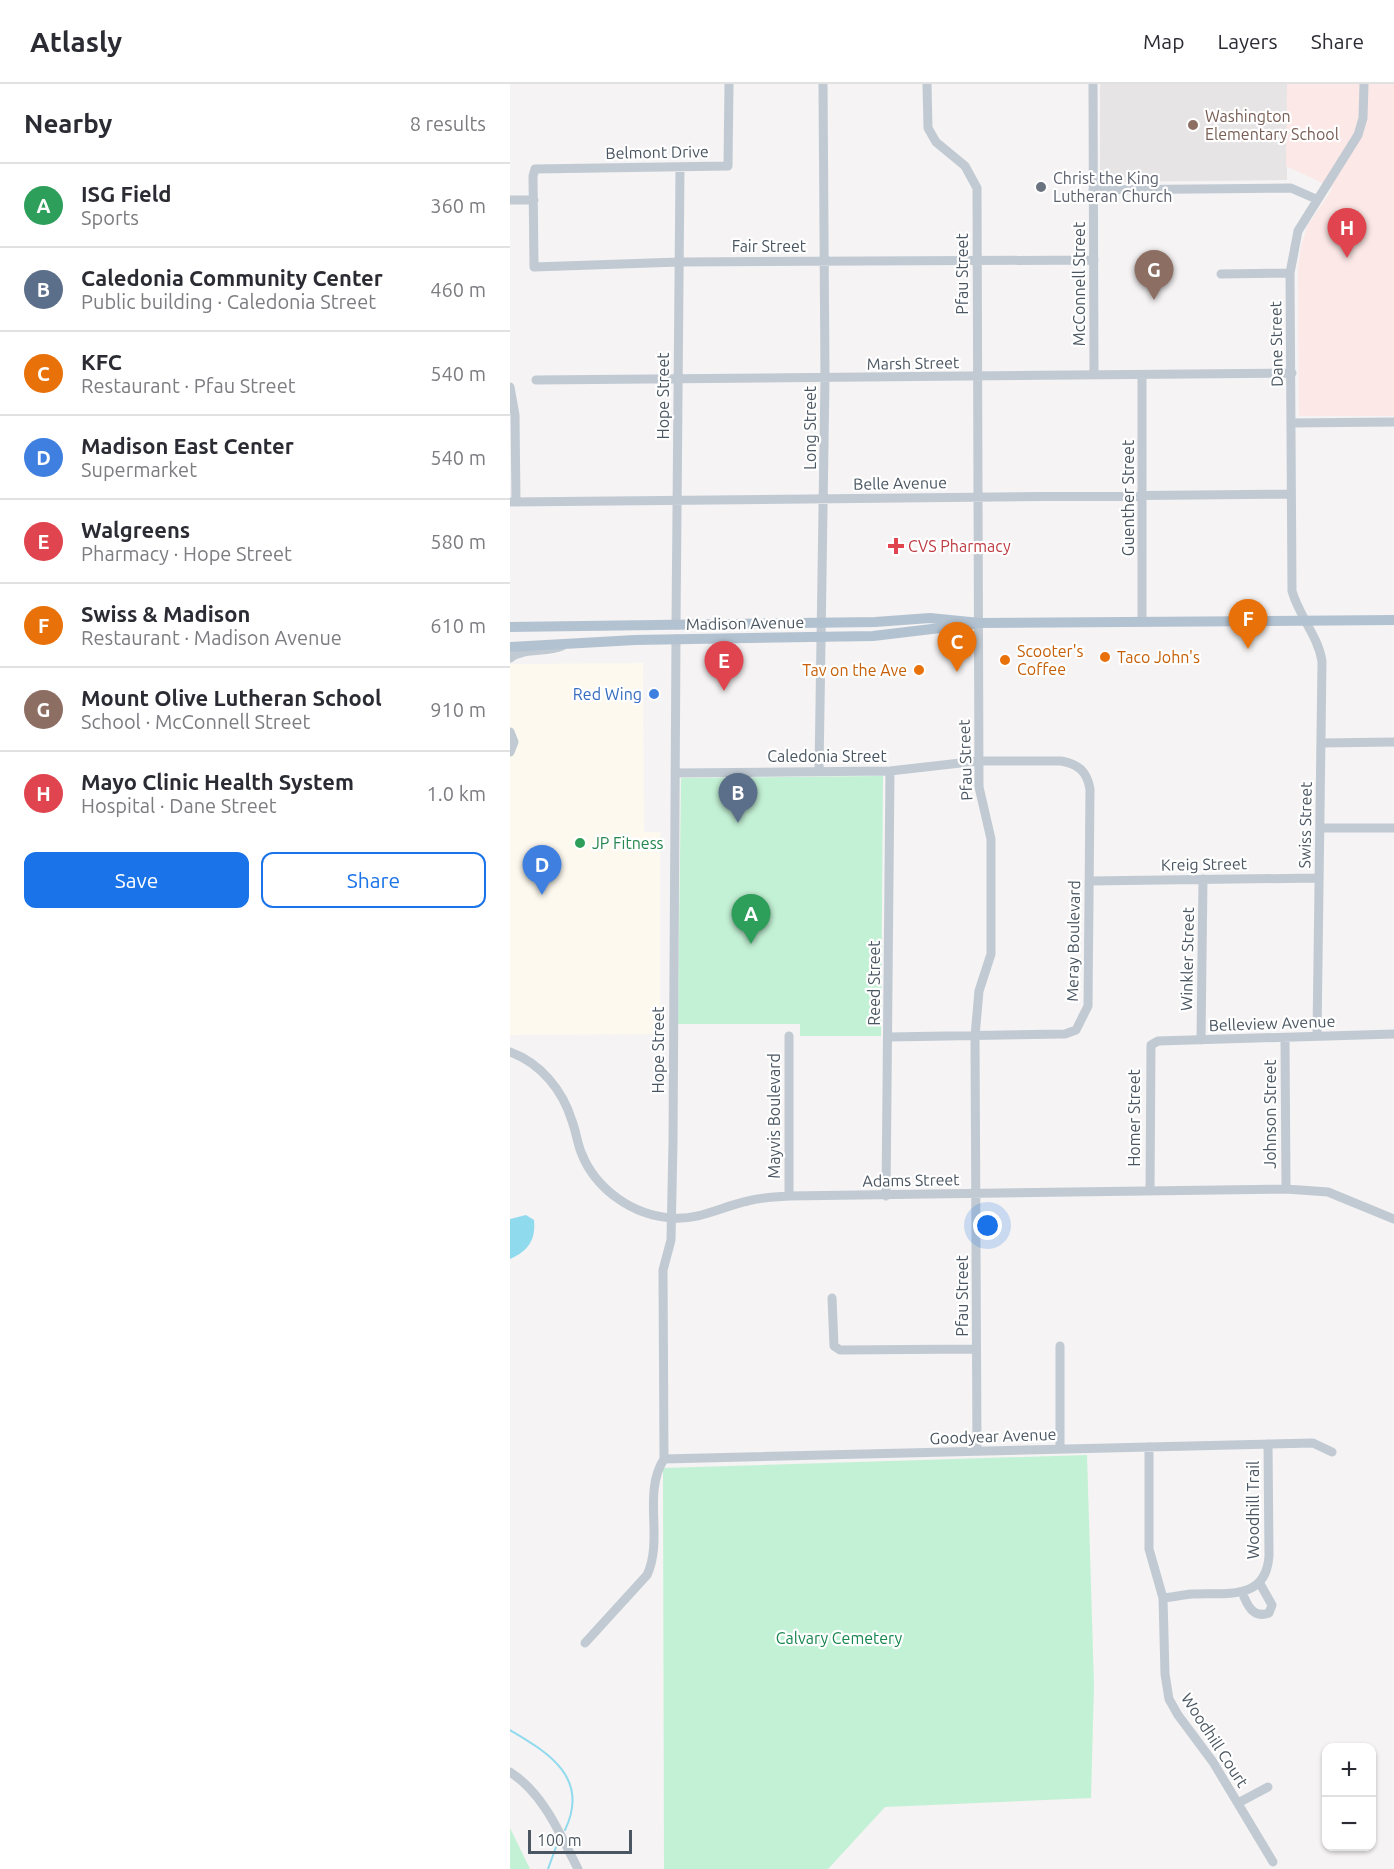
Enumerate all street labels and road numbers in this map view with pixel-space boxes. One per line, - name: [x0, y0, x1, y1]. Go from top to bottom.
- street label: Belmont Drive: [605, 142, 709, 162]
- street label: McConnell Street: [1070, 221, 1088, 346]
- street label: Pfau Street: [953, 233, 971, 315]
- street label: Fair Street: [732, 237, 807, 255]
- street label: Dane Street: [1266, 300, 1286, 387]
- street label: Hope Street: [654, 352, 672, 440]
- street label: Marsh Street: [867, 353, 960, 373]
- street label: Long Street: [801, 385, 819, 470]
- street label: Guenther Street: [1119, 439, 1137, 556]
- street label: Belle Avenue: [853, 473, 947, 493]
- street label: Madison Avenue: [686, 613, 804, 633]
- street label: Pfau Street: [955, 718, 975, 801]
- street label: Caledonia Street: [767, 747, 887, 765]
- street label: Swiss Street: [1295, 781, 1315, 869]
- street label: Kreig Street: [1161, 854, 1248, 874]
- street label: Meray Boulevard: [1063, 880, 1083, 1002]
- street label: Winkler Street: [1177, 906, 1197, 1011]
- street label: Reed Street: [865, 940, 883, 1026]
- street label: Hope Street: [649, 1006, 667, 1094]
- street label: Belleview Avenue: [1208, 1012, 1336, 1034]
- street label: Mayvis Boulevard: [765, 1053, 783, 1179]
- street label: Johnson Street: [1261, 1059, 1279, 1169]
- street label: Homer Street: [1125, 1069, 1143, 1167]
- street label: Adams Street: [862, 1170, 960, 1190]
- street label: Pfau Street: [953, 1255, 971, 1337]
- street label: Goodyear Avenue: [929, 1425, 1057, 1447]
- street label: Woodhill Trail: [1244, 1461, 1262, 1559]
- street label: Woodhill Court: [1178, 1690, 1252, 1791]

